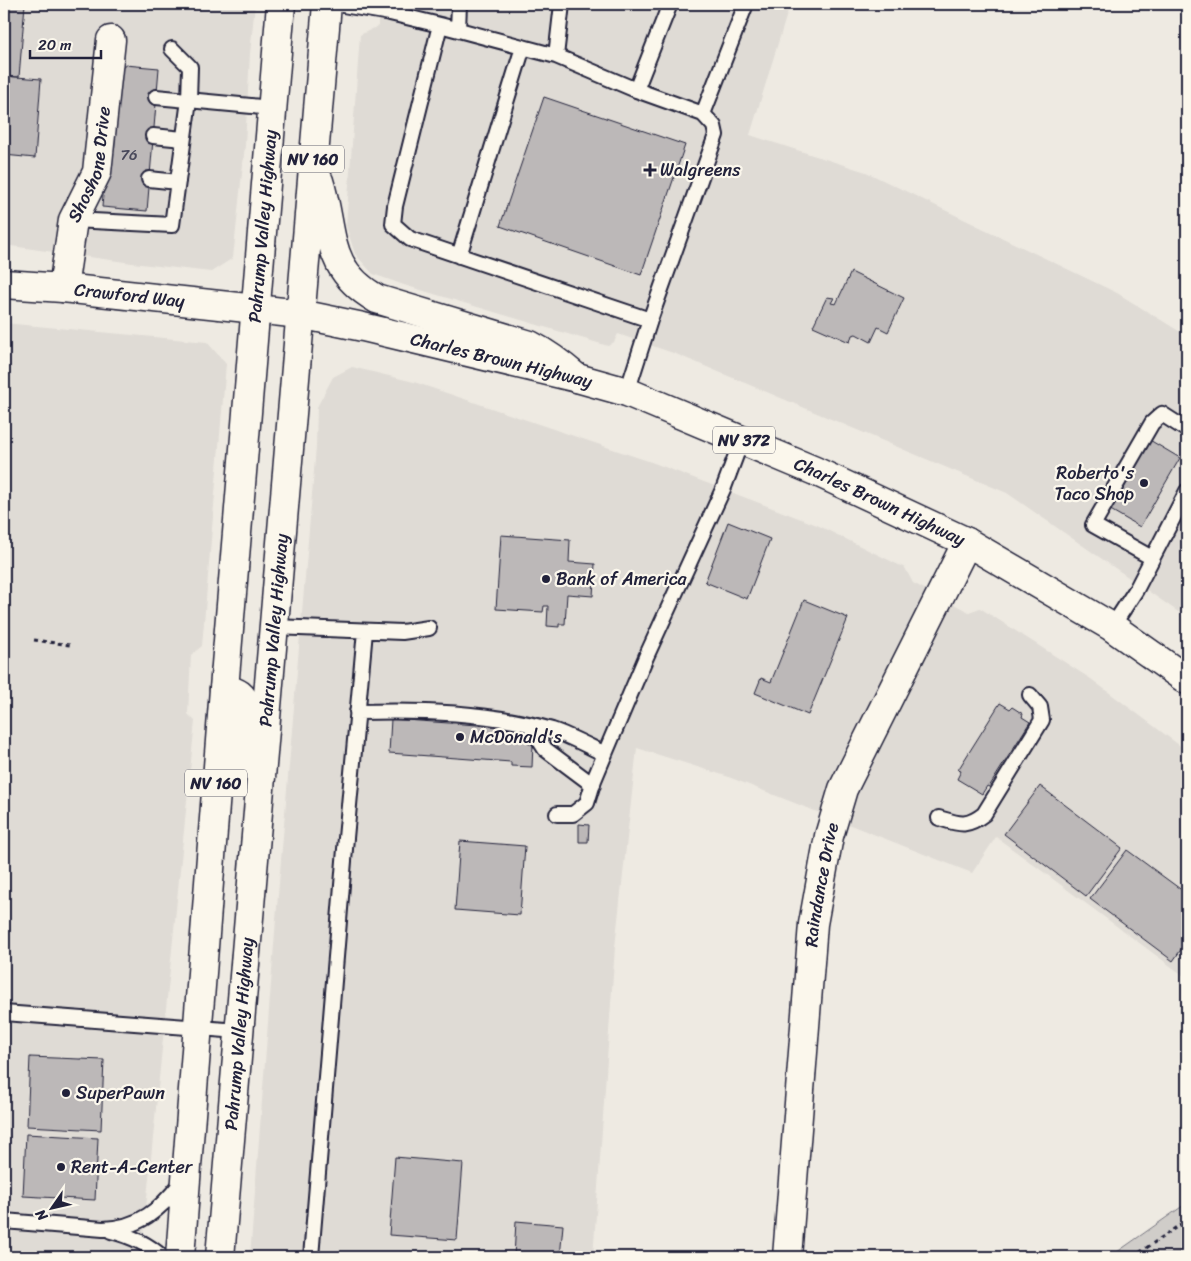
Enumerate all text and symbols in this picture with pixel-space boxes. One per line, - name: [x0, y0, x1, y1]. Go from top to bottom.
- scale bar: [30, 28, 101, 60]
- text: 20 m: [38, 32, 72, 58]
- street label: Shoshone Drive: [58, 105, 120, 228]
- street label: Pahrump Valley Highway: [239, 128, 287, 324]
- house number: 76: [120, 142, 138, 168]
- road number: NV 160: [282, 146, 344, 172]
- place label: Walgreens: [660, 154, 741, 186]
- marker: Walgreens: [644, 164, 656, 176]
- street label: Crawford Way: [73, 273, 187, 317]
- street label: Charles Brown Highway: [407, 323, 597, 398]
- road number: NV 372: [713, 426, 775, 454]
- street label: Charles Brown Highway: [789, 448, 971, 555]
- place label: Roberto's Taco Shop: [1055, 457, 1135, 510]
- marker: Roberto's Taco Shop: [1138, 477, 1150, 489]
- street label: Pahrump Valley Highway: [249, 532, 298, 728]
- place label: Bank of America: [556, 563, 688, 595]
- marker: Bank of America: [540, 573, 552, 585]
- place label: McDonald's: [470, 721, 563, 753]
- marker: McDonald's: [454, 731, 466, 743]
- road number: NV 160: [185, 770, 247, 796]
- street label: Raindance Drive: [795, 818, 848, 948]
- street label: Pahrump Valley Highway: [215, 935, 263, 1132]
- place label: SuperPawn: [76, 1077, 165, 1109]
- marker: SuperPawn: [60, 1087, 72, 1099]
- place label: Rent-A-Center: [71, 1151, 194, 1183]
- marker: Rent-A-Center: [55, 1161, 67, 1173]
- north arrow: [28, 1184, 78, 1234]
- text: N: [28, 1204, 55, 1227]

